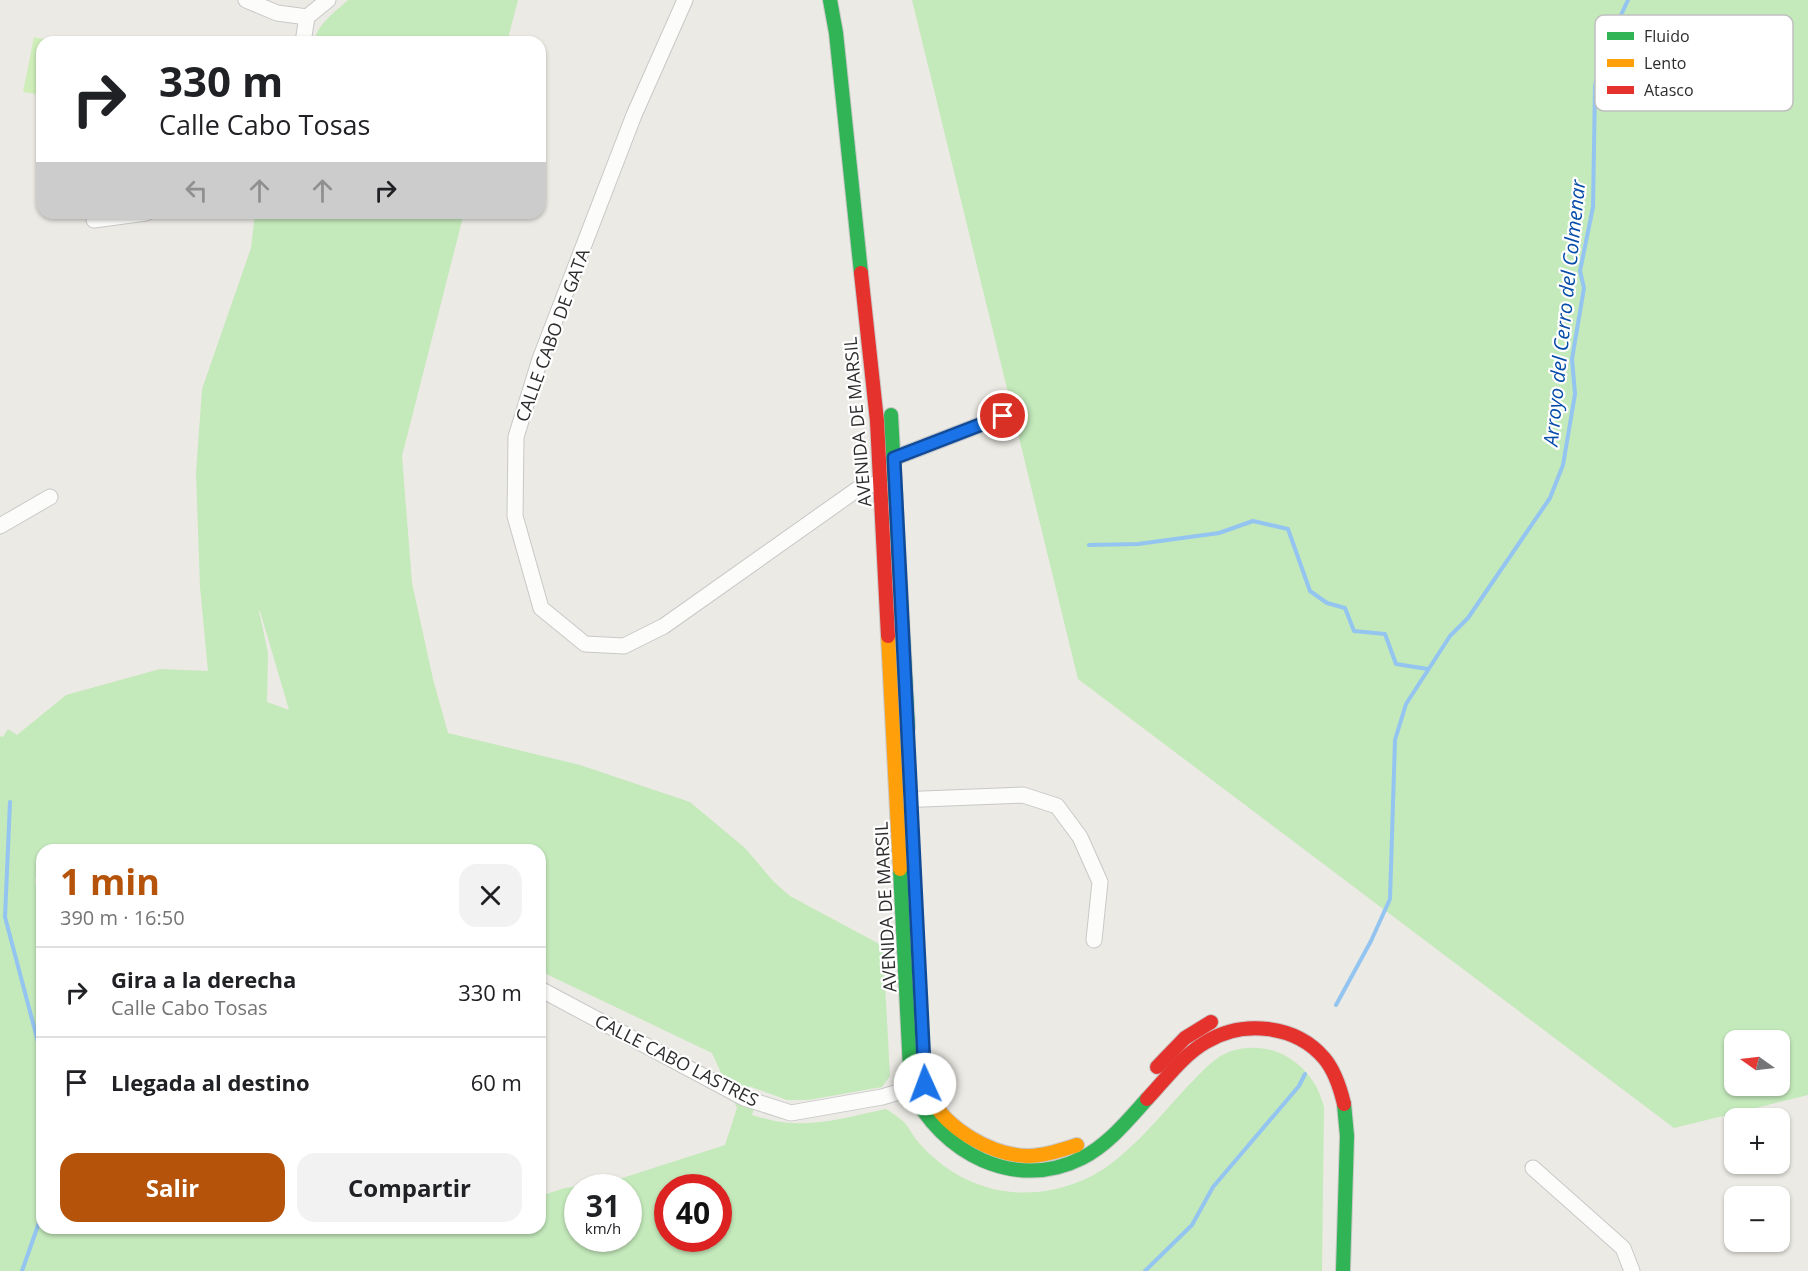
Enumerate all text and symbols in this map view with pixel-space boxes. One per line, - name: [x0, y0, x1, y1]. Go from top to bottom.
- legend: [1595, 15, 1793, 111]
- text: Fluido: [1644, 25, 1690, 47]
- text: 330 m: [159, 52, 283, 109]
- text: Lento: [1644, 52, 1686, 74]
- icon: right: [60, 60, 138, 138]
- text: Atasco: [1644, 79, 1694, 101]
- text: Calle Cabo Tosas: [159, 106, 370, 143]
- icon: left: [180, 174, 213, 207]
- icon: ahead: [243, 174, 276, 207]
- icon: ahead: [306, 174, 339, 207]
- icon: right: [369, 174, 402, 207]
- water label: Arroyo del Cerro del Colmenar: [1536, 177, 1592, 449]
- street label: CALLE CABO DE GATA: [509, 244, 595, 425]
- street label: AVENIDA DE MARSIL: [838, 336, 876, 508]
- pin: [977, 390, 1028, 441]
- icon: arrive: [986, 399, 1019, 432]
- street label: AVENIDA DE MARSIL: [869, 821, 901, 993]
- text: 1 min: [60, 857, 160, 906]
- button: close: [459, 864, 522, 927]
- text: 390 m · 16:50: [60, 904, 185, 931]
- text: Gira a la derecha: [111, 964, 296, 994]
- icon: right: [60, 976, 93, 1009]
- text: 330 m: [458, 977, 522, 1007]
- text: Calle Cabo Tosas: [111, 994, 268, 1021]
- street label: CALLE CABO LASTRES: [591, 1008, 763, 1112]
- north arrow: [1724, 1030, 1790, 1096]
- map controls: [1724, 1030, 1790, 1252]
- position arrow: [893, 1052, 957, 1116]
- icon: arrive: [60, 1066, 93, 1099]
- text: Llegada al destino: [111, 1067, 310, 1097]
- text: 60 m: [471, 1067, 522, 1097]
- button: +: [1724, 1108, 1790, 1174]
- button: Salir: [60, 1153, 285, 1222]
- button: Compartir: [297, 1153, 522, 1222]
- speed limit sign: 40: [654, 1174, 732, 1252]
- text: 31: [586, 1185, 620, 1226]
- button: −: [1724, 1186, 1790, 1252]
- text: km/h: [585, 1218, 621, 1238]

